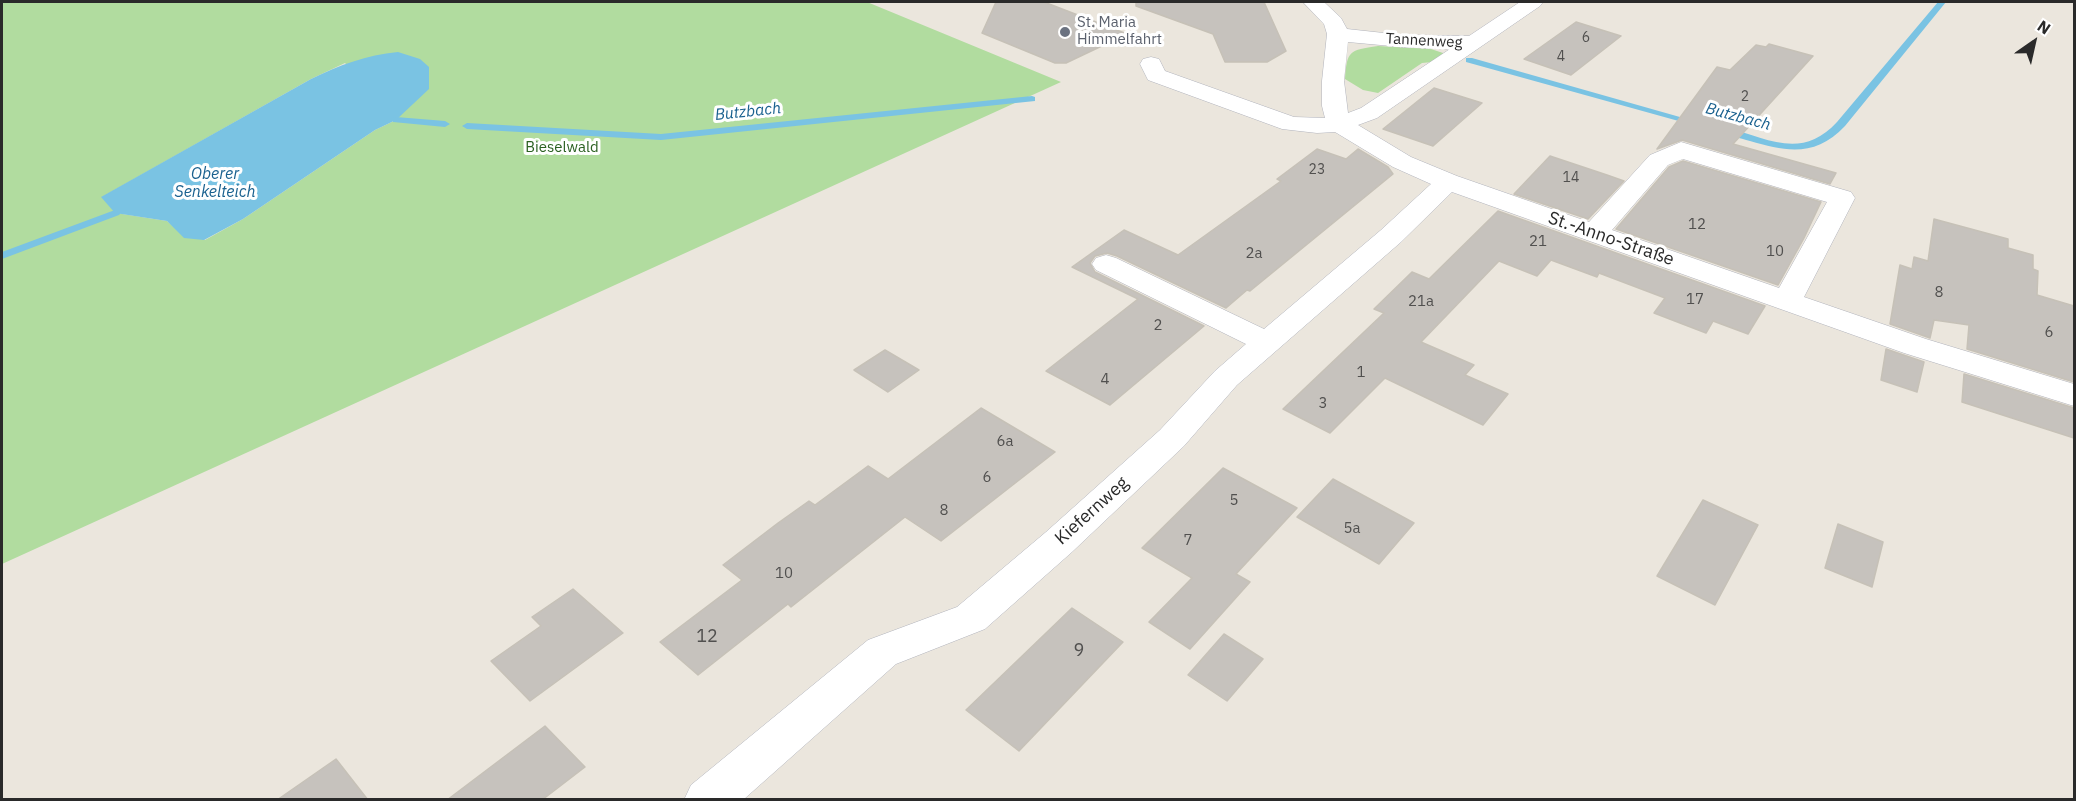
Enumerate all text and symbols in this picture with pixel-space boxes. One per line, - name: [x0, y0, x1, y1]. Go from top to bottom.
- north arrow: [2004, 12, 2064, 72]
- place label: St. Maria Himmelfahrt: [1077, 14, 1162, 49]
- text: N: [2034, 16, 2054, 39]
- marker: St. Maria Himmelfahrt: [1058, 25, 1072, 39]
- street label: Tannenweg: [1385, 30, 1463, 52]
- house number: 6: [1582, 30, 1590, 46]
- house number: 4: [1557, 49, 1565, 65]
- house number: 2: [1741, 89, 1749, 105]
- water label: Butzbach: [714, 99, 782, 125]
- water label: Butzbach: [1703, 99, 1773, 135]
- park label: Bieselwald: [525, 139, 599, 157]
- house number: 23: [1309, 162, 1325, 178]
- water label: Oberer Senkelteich: [174, 164, 256, 202]
- house number: 14: [1563, 170, 1579, 186]
- street label: St.-Anno-Straße: [1545, 207, 1677, 271]
- house number: 12: [1688, 216, 1706, 234]
- house number: 21: [1529, 233, 1547, 251]
- house number: 10: [1766, 243, 1784, 261]
- house number: 2a: [1245, 245, 1263, 263]
- house number: 8: [1935, 284, 1943, 302]
- house number: 17: [1686, 291, 1704, 309]
- house number: 21a: [1408, 293, 1434, 311]
- house number: 2: [1154, 317, 1162, 335]
- house number: 6: [2045, 324, 2053, 342]
- house number: 1: [1357, 364, 1365, 382]
- house number: 4: [1101, 371, 1109, 389]
- house number: 3: [1319, 395, 1327, 413]
- house number: 6a: [996, 433, 1014, 451]
- house number: 6: [983, 469, 991, 487]
- street label: Kiefernweg: [1051, 472, 1133, 550]
- house number: 5: [1230, 492, 1238, 510]
- house number: 8: [940, 502, 948, 520]
- house number: 5a: [1343, 520, 1361, 538]
- house number: 7: [1184, 532, 1192, 550]
- house number: 10: [775, 565, 793, 583]
- house number: 12: [696, 626, 718, 648]
- house number: 9: [1074, 640, 1084, 662]

